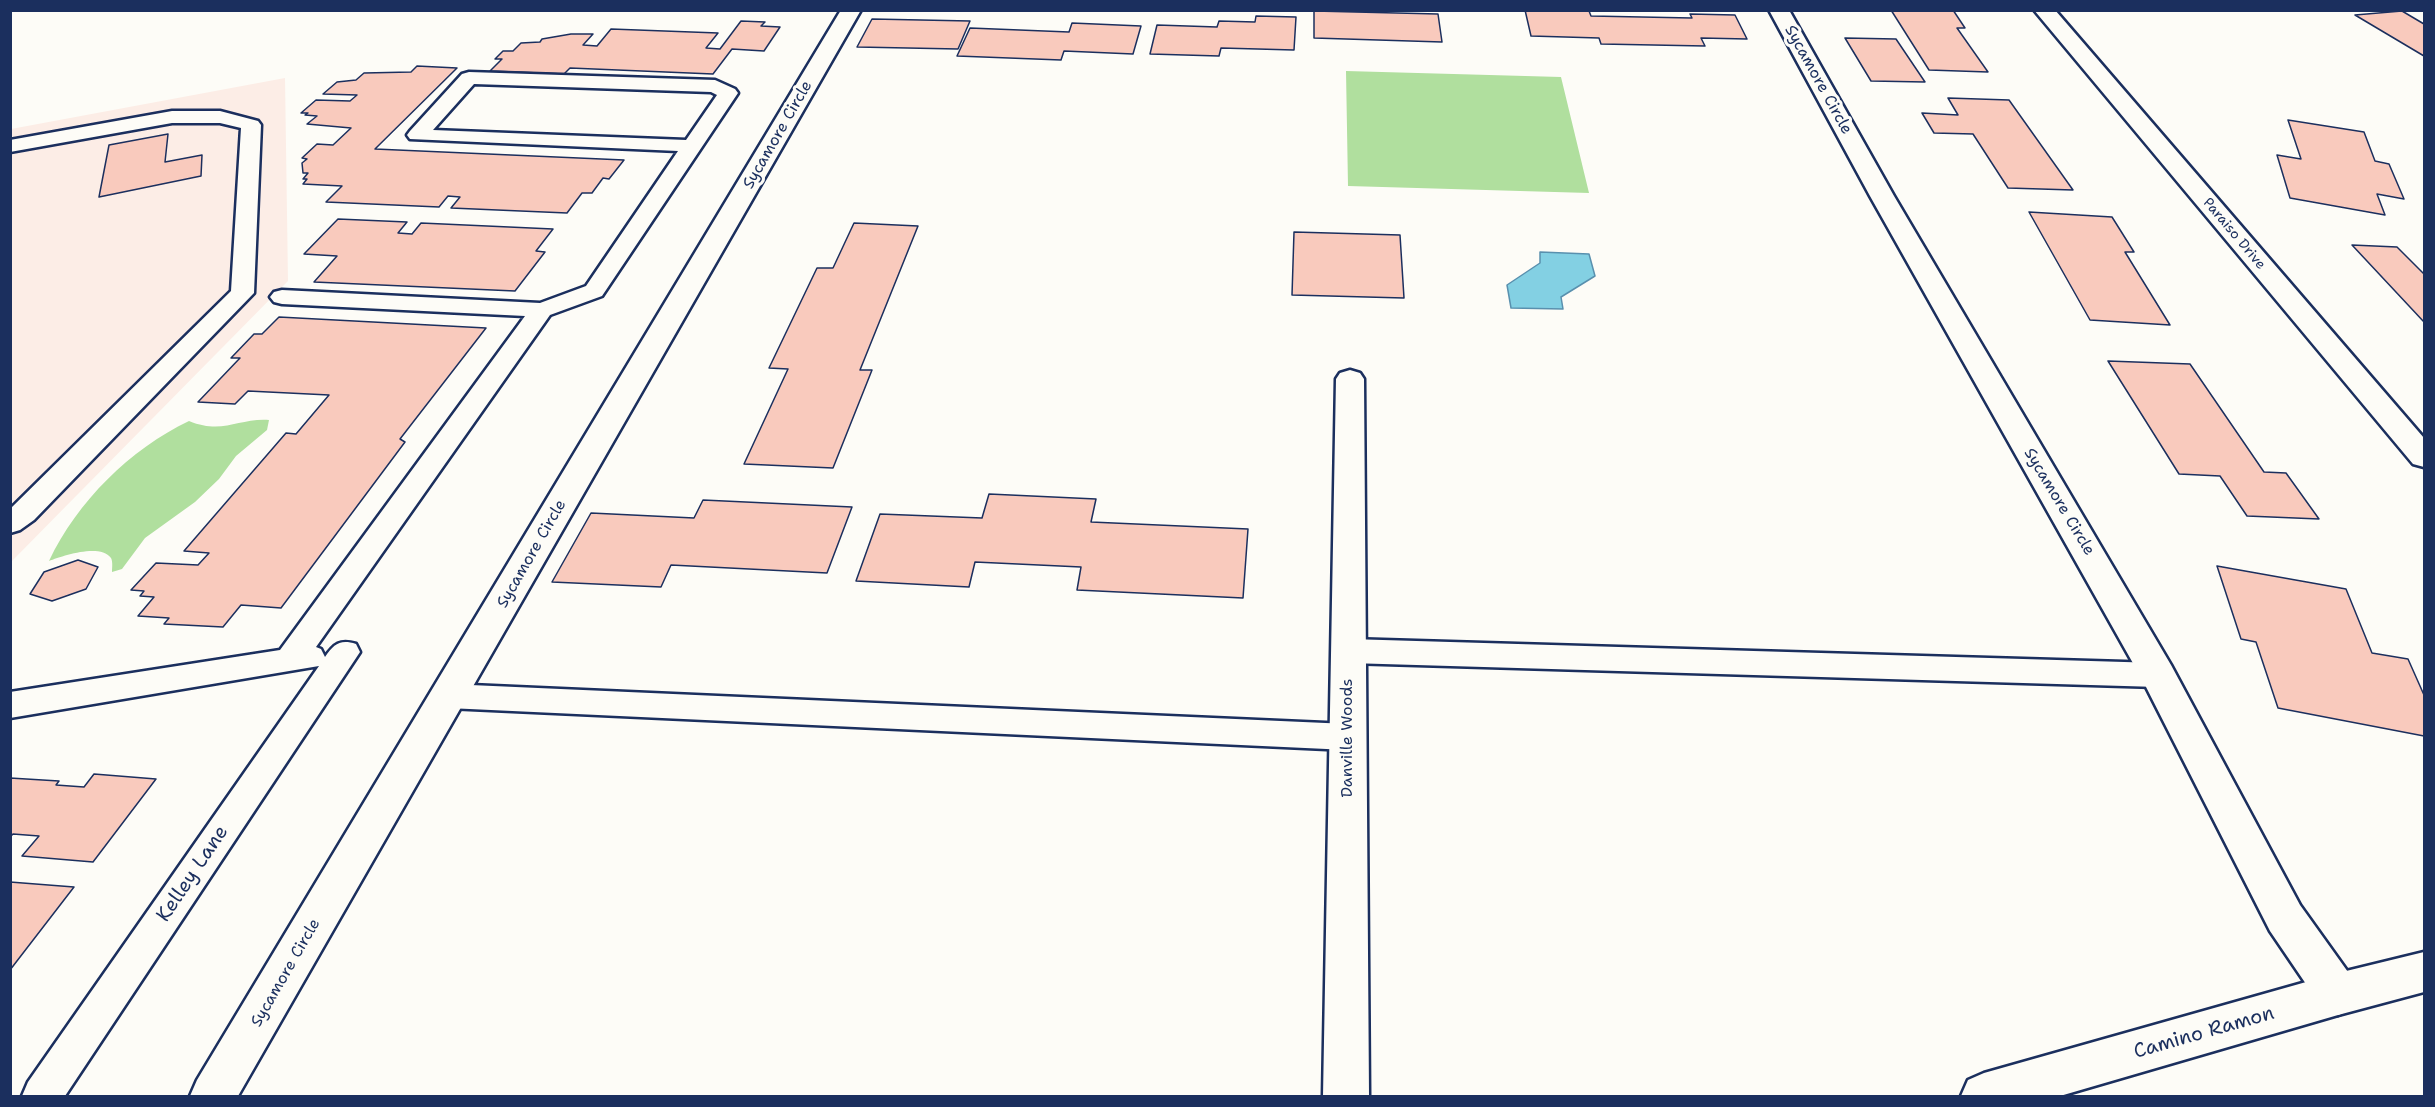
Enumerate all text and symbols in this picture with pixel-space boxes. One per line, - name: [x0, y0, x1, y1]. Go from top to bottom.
- street label: Sycamore Circle: [1780, 22, 1856, 138]
- street label: Sycamore Circle: [739, 77, 817, 193]
- street label: Paraiso Drive: [2199, 195, 2269, 273]
- street label: Sycamore Circle: [2019, 445, 2099, 559]
- street label: Sycamore Circle: [493, 496, 571, 612]
- street label: Danville Woods: [1338, 679, 1358, 797]
- street label: Kelley Lane: [152, 821, 234, 927]
- street label: Sycamore Circle: [247, 915, 325, 1031]
- street label: Camino Ramon: [2131, 1001, 2277, 1065]

